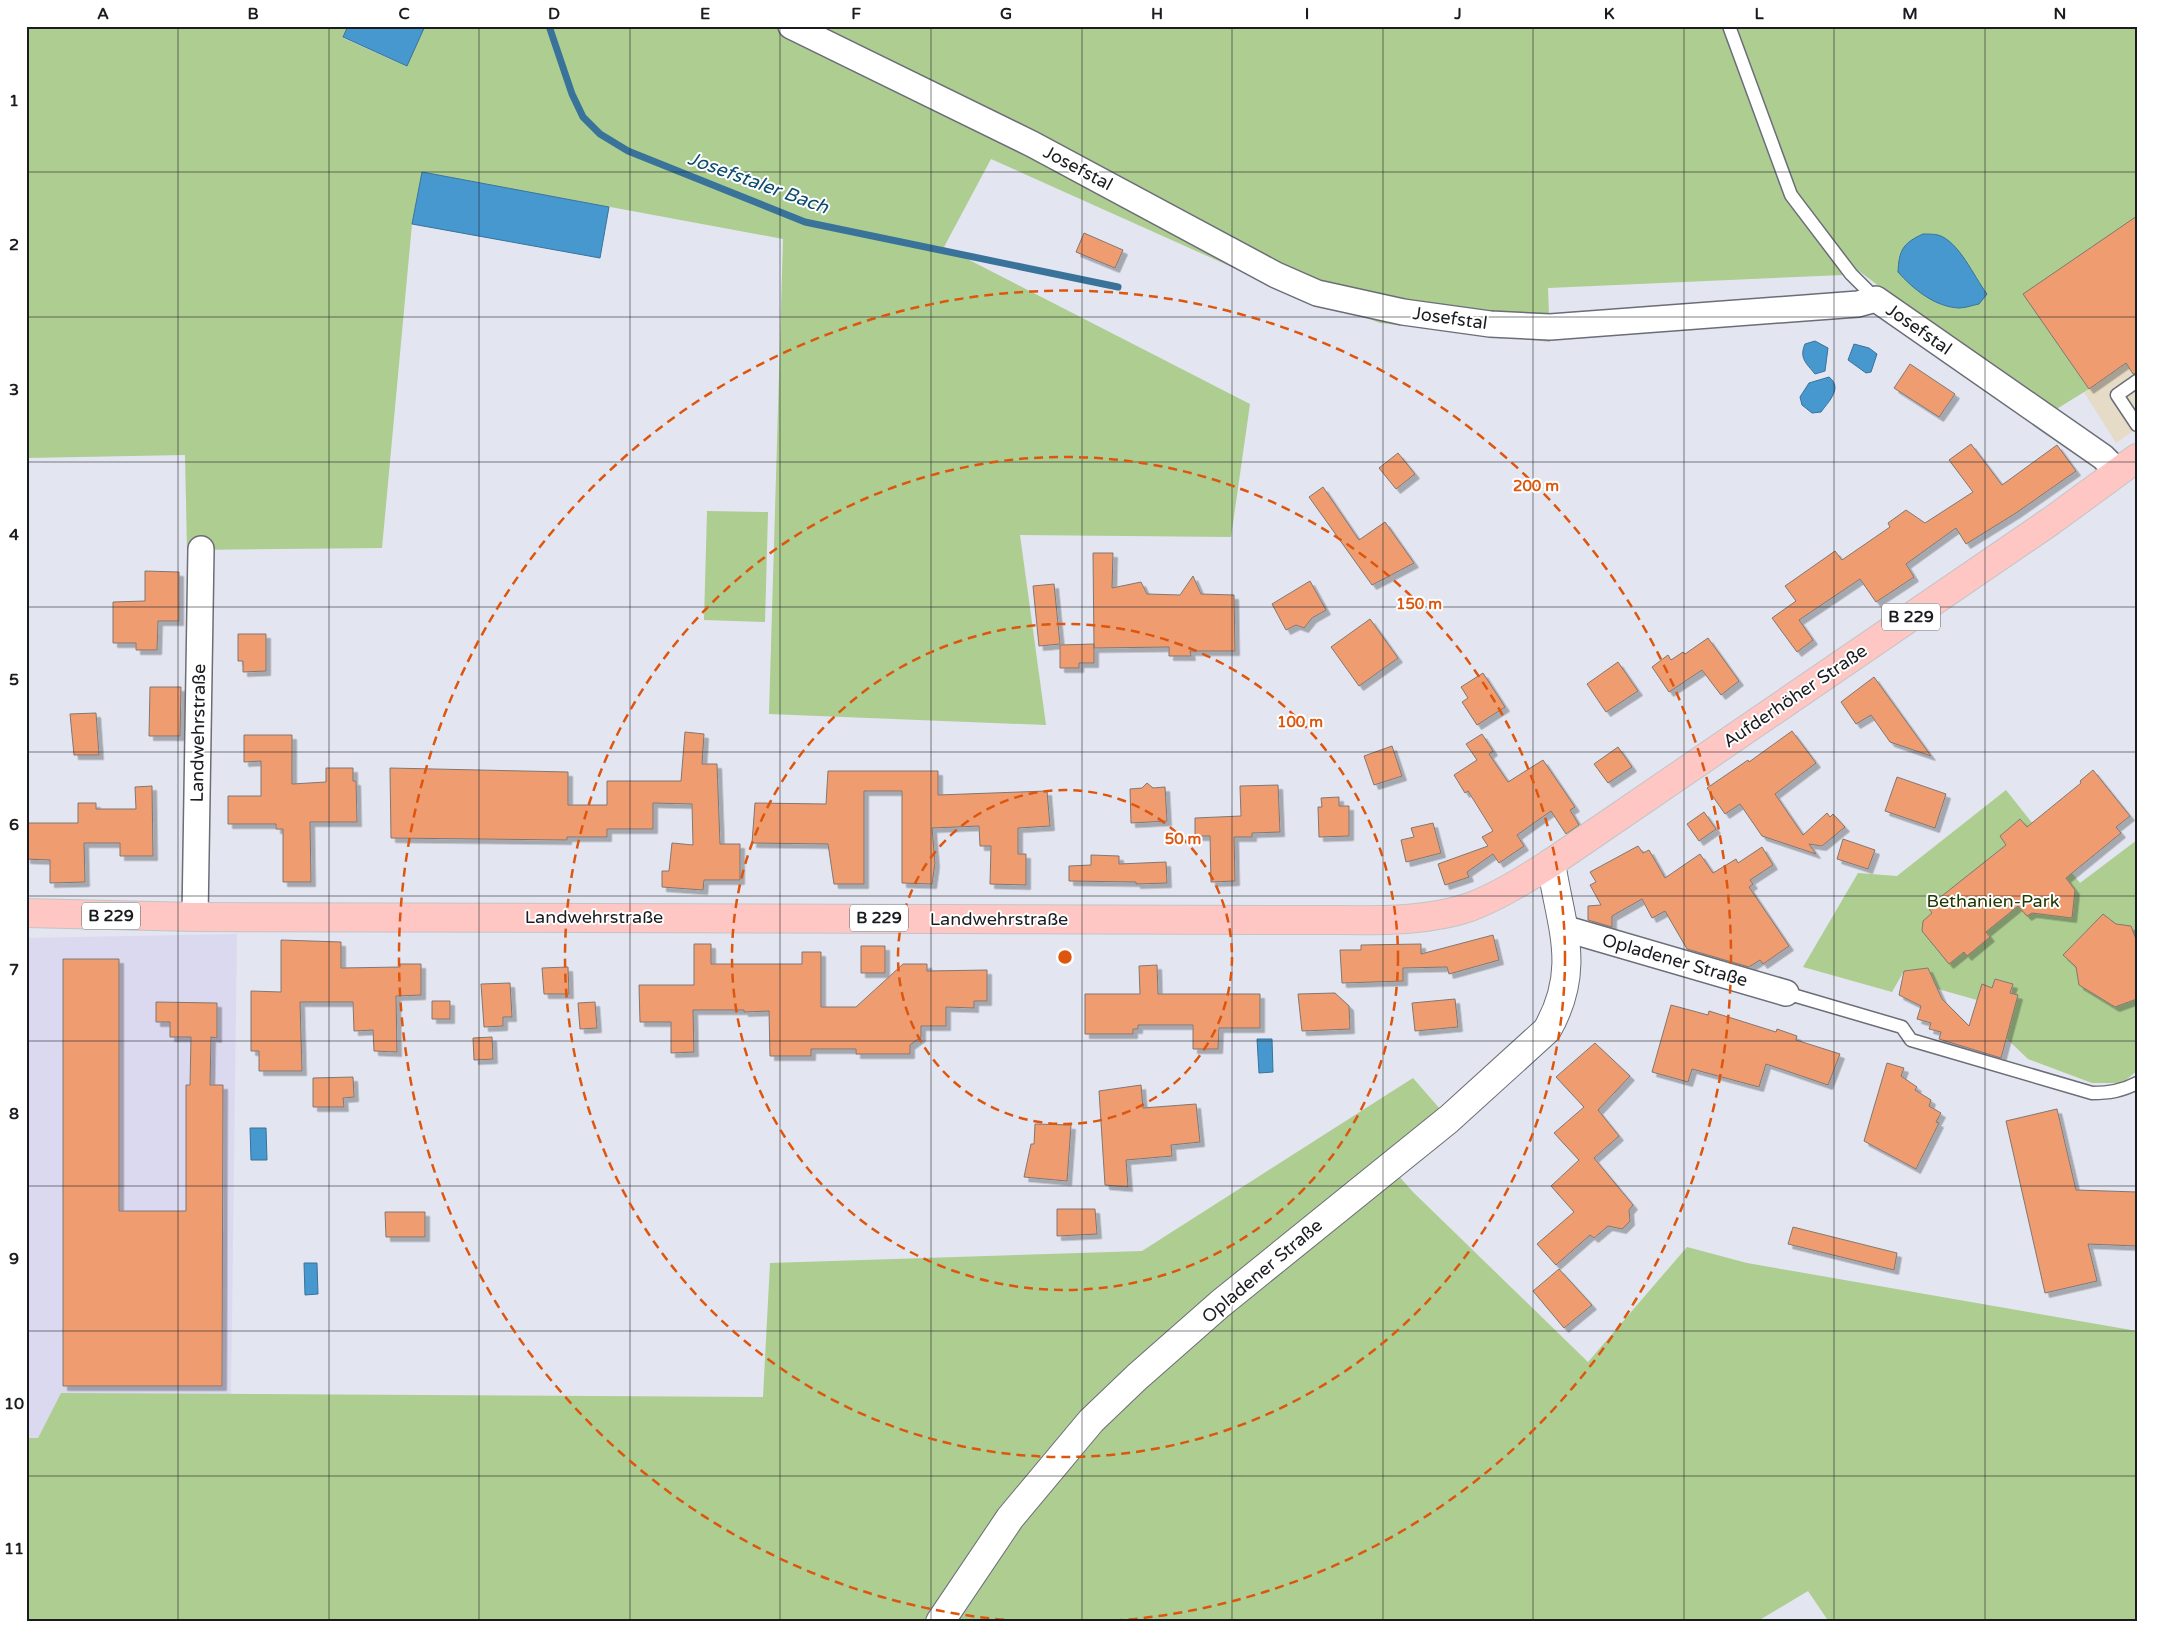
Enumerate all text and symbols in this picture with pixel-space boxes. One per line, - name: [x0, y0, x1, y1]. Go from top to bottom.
- text: A: [97, 4, 109, 24]
- text: B: [247, 4, 259, 24]
- text: C: [398, 4, 410, 24]
- text: D: [548, 4, 560, 24]
- text: E: [700, 4, 710, 24]
- text: F: [851, 4, 861, 24]
- text: G: [1000, 4, 1012, 24]
- text: H: [1151, 4, 1163, 24]
- text: I: [1305, 4, 1309, 24]
- text: J: [1453, 4, 1462, 24]
- text: K: [1604, 4, 1615, 24]
- text: L: [1754, 4, 1764, 24]
- text: M: [1902, 4, 1918, 24]
- text: N: [2054, 4, 2066, 24]
- text: 1: [9, 91, 19, 111]
- street label: Josefstal: [1040, 141, 1116, 195]
- water label: Josefstaler Bach: [685, 147, 832, 219]
- text: 2: [9, 235, 19, 255]
- street label: Josefstal: [1882, 298, 1956, 360]
- street label: Josefstal: [1411, 302, 1489, 334]
- text: 3: [9, 380, 19, 400]
- text: 200 m: [1513, 477, 1559, 495]
- text: 4: [9, 525, 19, 545]
- text: 150 m: [1396, 595, 1442, 613]
- road number: B 229: [1882, 604, 1940, 630]
- street label: Aufderhöher Straße: [1719, 640, 1871, 752]
- street label: Landwehrstraße: [186, 664, 210, 802]
- text: 5: [9, 670, 19, 690]
- text: 100 m: [1277, 713, 1323, 731]
- text: 6: [9, 815, 19, 835]
- text: 50 m: [1165, 830, 1201, 848]
- park label: Bethanien-Park: [1927, 890, 2060, 912]
- road number: B 229: [82, 902, 140, 929]
- road number: B 229: [850, 904, 908, 931]
- street label: Landwehrstraße: [525, 906, 663, 928]
- street label: Landwehrstraße: [930, 908, 1068, 930]
- street label: Opladener Straße: [1600, 929, 1750, 991]
- centre of rings: [1056, 948, 1074, 966]
- text: 7: [9, 960, 19, 980]
- text: 8: [9, 1104, 19, 1124]
- street label: Opladener Straße: [1197, 1214, 1327, 1328]
- text: 9: [9, 1249, 19, 1269]
- text: 10: [4, 1394, 24, 1414]
- text: 11: [4, 1539, 24, 1559]

